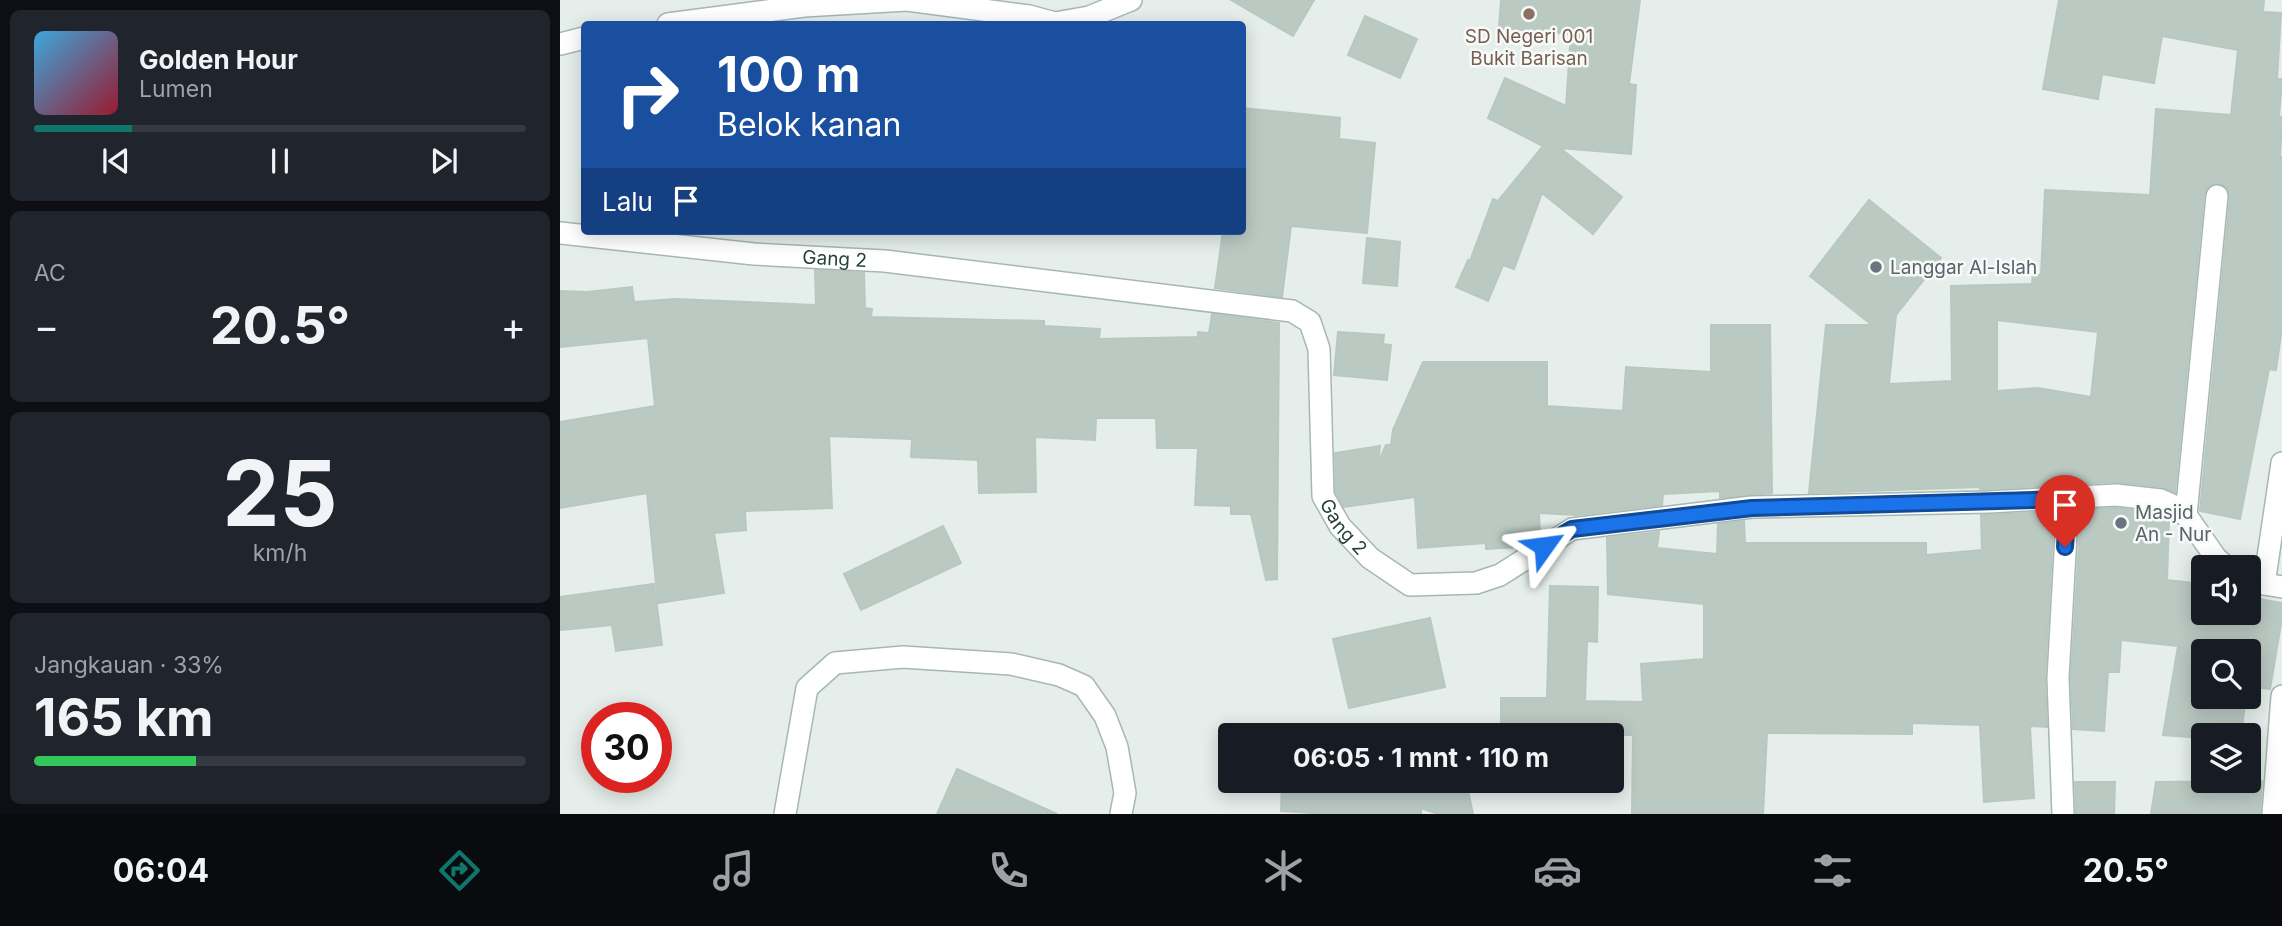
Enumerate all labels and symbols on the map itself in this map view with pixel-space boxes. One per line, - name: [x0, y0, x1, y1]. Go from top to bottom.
- marker: SD Negeri 001 Bukit Barisan: [1521, 6, 1537, 22]
- place label: SD Negeri 001 Bukit Barisan: [1465, 25, 1593, 70]
- street label: Gang 2: [802, 245, 868, 272]
- place label: Langgar Al-Islah: [1890, 256, 2037, 279]
- marker: Langgar Al-Islah: [1868, 259, 1884, 275]
- pin: [2035, 475, 2095, 547]
- street label: Gang 2: [1315, 494, 1372, 559]
- place label: Masjid An - Nur: [2135, 501, 2211, 546]
- position arrow: [1507, 509, 1581, 583]
- marker: Masjid An - Nur: [2113, 515, 2129, 531]
- speed limit sign: 30: [581, 702, 672, 793]

